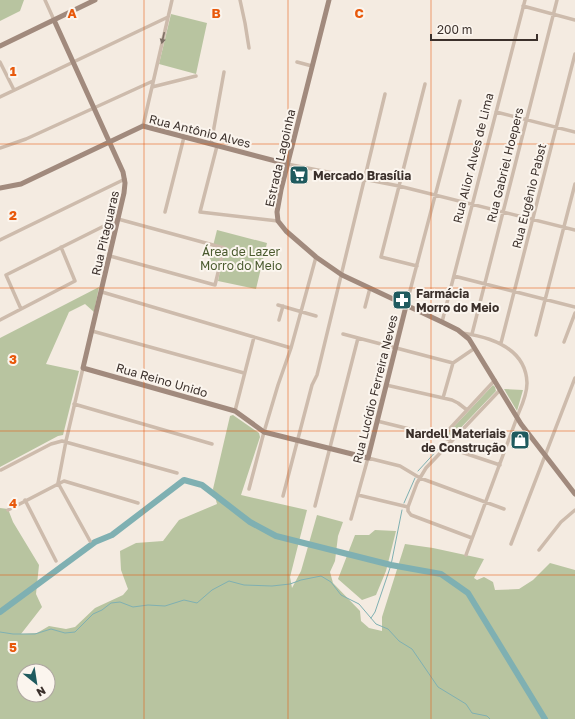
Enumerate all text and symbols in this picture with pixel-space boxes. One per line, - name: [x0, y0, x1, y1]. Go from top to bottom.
- text: A: [67, 5, 77, 21]
- text: B: [211, 5, 221, 21]
- text: C: [354, 5, 364, 21]
- scale bar: [431, 16, 537, 42]
- text: 200 m: [437, 22, 472, 37]
- one-way arrow: [160, 32, 166, 44]
- text: 1: [10, 63, 17, 79]
- street label: Rua Alior Alves de Lima: [450, 91, 496, 225]
- street label: Rua Gabriel Hoepers: [483, 106, 527, 224]
- street label: Estrada Lagoinha: [261, 108, 299, 208]
- street label: Rua Antônio Alves: [148, 111, 252, 151]
- street label: Rua Eugênio Pabst: [509, 142, 549, 250]
- supermarket icon: Mercado Brasília: [288, 164, 310, 186]
- place label: Mercado Brasília: [313, 168, 411, 183]
- street label: Rua Pitaguaras: [88, 189, 122, 277]
- text: 2: [9, 207, 17, 223]
- park label: Área de Lazer Morro do Meio: [200, 244, 282, 273]
- place label: Farmácia Morro do Meio: [416, 286, 499, 315]
- pharmacy icon: Farmácia Morro do Meio: [391, 289, 413, 311]
- street label: Rua Lucídio Ferreira Neves: [349, 313, 401, 465]
- text: 3: [9, 351, 17, 367]
- street label: Rua Reino Unido: [114, 360, 210, 400]
- place label: Nardell Materiais de Construção: [405, 426, 506, 455]
- shop icon: Nardell Materiais de Construção: [509, 429, 531, 451]
- text: 4: [9, 495, 17, 511]
- text: 5: [9, 639, 17, 655]
- north arrow: [16, 663, 56, 703]
- text: N: [34, 684, 48, 700]

